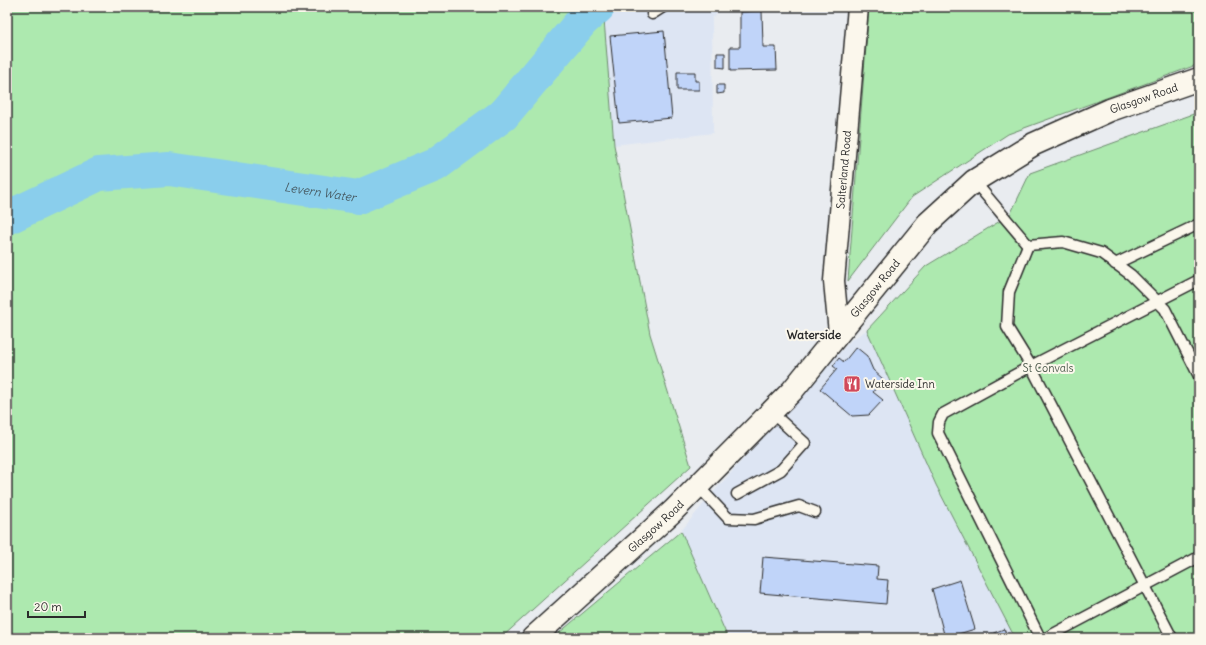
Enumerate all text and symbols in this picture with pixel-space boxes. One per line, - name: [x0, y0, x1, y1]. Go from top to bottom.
- street label: Glasgow Road: [1108, 80, 1180, 117]
- street label: Salterland Road: [833, 129, 854, 210]
- water label: Levern Water: [283, 179, 359, 204]
- street label: Glasgow Road: [847, 256, 903, 320]
- district label: Waterside: [787, 327, 842, 342]
- park label: St Convals: [1023, 361, 1073, 375]
- restaurant icon: Waterside Inn: [842, 374, 862, 394]
- place label: Waterside Inn: [865, 377, 935, 391]
- street label: Glasgow Road: [625, 497, 687, 556]
- scale bar: [28, 593, 85, 619]
- text: 20 m: [34, 599, 62, 614]

